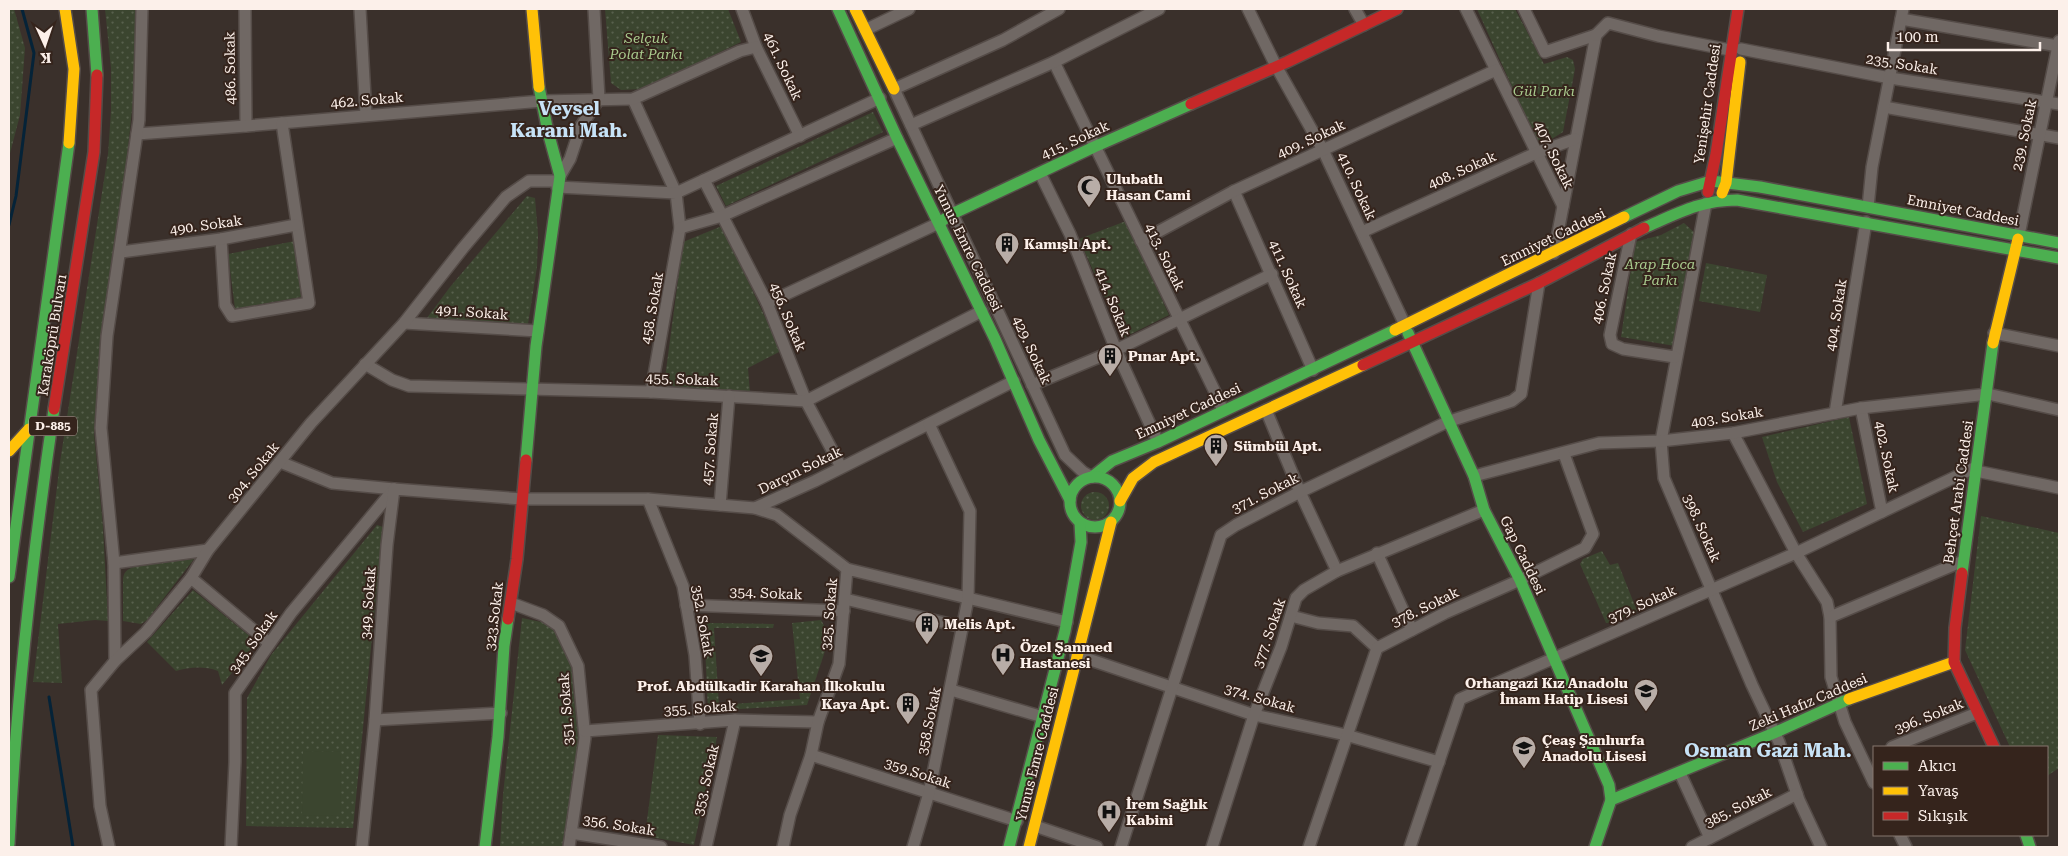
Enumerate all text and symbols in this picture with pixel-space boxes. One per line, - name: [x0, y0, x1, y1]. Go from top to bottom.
- north arrow: [20, 20, 70, 70]
- scale bar: [1888, 20, 2040, 52]
- text: 100 m: [1896, 28, 1939, 46]
- park label: Selçuk Polat Parkı: [608, 30, 683, 62]
- street label: 461. Sokak: [760, 30, 806, 103]
- street label: 486. Sokak: [221, 31, 239, 105]
- street label: Yenişehir Caddesi: [1691, 42, 1723, 165]
- text: K: [40, 50, 52, 66]
- street label: 235. Sokak: [1865, 50, 1939, 78]
- park label: Gül Parkı: [1513, 83, 1575, 99]
- street label: 462. Sokak: [330, 89, 404, 111]
- district label: Veysel Karani Mah.: [510, 97, 628, 142]
- street label: 239. Sokak: [2009, 97, 2039, 172]
- street label: 409. Sokak: [1275, 116, 1348, 162]
- street label: 415. Sokak: [1039, 117, 1112, 163]
- street label: 407. Sokak: [1531, 119, 1577, 191]
- street label: 408. Sokak: [1425, 148, 1499, 192]
- street label: 410. Sokak: [1334, 150, 1380, 223]
- place label: Ulubatlı Hasan Cami: [1106, 171, 1191, 203]
- mosque icon: Ulubatlı Hasan Cami: [1076, 174, 1102, 208]
- street label: Yunus Emre Caddesi: [931, 182, 1006, 314]
- street label: Emniyet Caddesi: [1906, 191, 2021, 229]
- street label: Emniyet Caddesi: [1498, 205, 1608, 269]
- street label: 490. Sokak: [169, 212, 243, 238]
- street label: 413. Sokak: [1142, 221, 1188, 293]
- building icon: Kamışlı Apt.: [994, 231, 1020, 265]
- place label: Kamışlı Apt.: [1024, 236, 1111, 252]
- street label: 411. Sokak: [1266, 237, 1310, 311]
- street label: 406. Sokak: [1589, 250, 1619, 325]
- park label: Arap Hoca Parkı: [1624, 256, 1695, 288]
- street label: 414. Sokak: [1092, 265, 1134, 339]
- street label: 458. Sokak: [638, 271, 666, 345]
- street label: Karaköprü Bulvarı: [34, 273, 70, 397]
- street label: 404. Sokak: [1822, 278, 1850, 352]
- street label: 456. Sokak: [766, 280, 810, 354]
- street label: 491. Sokak: [435, 301, 509, 323]
- street label: 429. Sokak: [1009, 314, 1055, 387]
- building icon: Pınar Apt.: [1097, 343, 1123, 377]
- place label: Pınar Apt.: [1128, 348, 1200, 364]
- street label: 455. Sokak: [645, 370, 719, 388]
- street label: Emniyet Caddesi: [1133, 379, 1243, 442]
- street label: 403. Sokak: [1690, 403, 1764, 431]
- street label: 457. Sokak: [699, 412, 721, 486]
- road number: D-885: [29, 416, 77, 436]
- street label: Behçet Arabi Caddesi: [1940, 419, 1976, 565]
- street label: 402. Sokak: [1872, 420, 1902, 495]
- building icon: Sümbül Apt.: [1203, 433, 1229, 467]
- street label: 304. Sokak: [224, 438, 282, 505]
- place label: Sümbül Apt.: [1234, 438, 1322, 454]
- street label: Darçın Sokak: [755, 443, 845, 497]
- street label: 371. Sokak: [1229, 469, 1301, 517]
- street label: 398. Sokak: [1680, 491, 1724, 565]
- street label: Gap Caddesi: [1497, 513, 1549, 597]
- street label: 349. Sokak: [357, 566, 379, 640]
- street label: 325. Sokak: [818, 577, 840, 651]
- street label: 323.Sokak: [482, 580, 506, 652]
- street label: 379. Sokak: [1605, 582, 1679, 626]
- street label: 352. Sokak: [689, 584, 717, 658]
- street label: 354. Sokak: [729, 584, 803, 602]
- street label: 378. Sokak: [1389, 584, 1461, 630]
- street label: 377. Sokak: [1250, 596, 1288, 670]
- street label: 345. Sokak: [225, 607, 281, 677]
- building icon: Melis Apt.: [914, 611, 940, 645]
- place label: Melis Apt.: [944, 616, 1015, 632]
- place label: Özel Şanmed Hastanesi: [1020, 639, 1113, 671]
- hospital icon: Özel Şanmed Hastanesi: [990, 642, 1016, 676]
- school or university icon: Prof. Abdülkadir Karahan İlkokulu: [748, 643, 774, 677]
- street label: Zeki Hafız Caddesi: [1747, 670, 1870, 734]
- street label: 351. Sokak: [555, 672, 577, 746]
- place label: Orhangazi Kız Anadolu İmam Hatip Lisesi: [1465, 675, 1628, 707]
- place label: Prof. Abdülkadir Karahan İlkokulu: [637, 678, 885, 694]
- school or university icon: Orhangazi Kız Anadolu İmam Hatip Lisesi: [1633, 678, 1659, 712]
- street label: 374. Sokak: [1223, 680, 1297, 716]
- street label: Yunus Emre Caddesi: [1013, 684, 1062, 823]
- street label: 358.Sokak: [914, 685, 944, 757]
- building icon: Kaya Apt.: [895, 691, 921, 725]
- street label: 396. Sokak: [1892, 695, 1966, 737]
- place label: Kaya Apt.: [821, 696, 890, 712]
- street label: 355. Sokak: [663, 697, 737, 719]
- place label: Çeaş Şanlıurfa Anadolu Lisesi: [1542, 732, 1647, 764]
- school or university icon: Çeaş Şanlıurfa Anadolu Lisesi: [1511, 735, 1537, 769]
- district label: Osman Gazi Mah.: [1684, 739, 1852, 762]
- street label: 353. Sokak: [690, 743, 722, 817]
- legend: [1873, 746, 2048, 836]
- street label: 359.Sokak: [882, 755, 954, 791]
- text: Akıcı: [1918, 757, 1956, 775]
- text: Yavaş: [1918, 782, 1959, 800]
- street label: 385. Sokak: [1702, 783, 1774, 831]
- place label: İrem Sağlık Kabini: [1126, 796, 1208, 828]
- hospital icon: İrem Sağlık Kabini: [1096, 799, 1122, 833]
- text: Sıkışık: [1918, 807, 1968, 825]
- street label: 356. Sokak: [582, 811, 656, 839]

